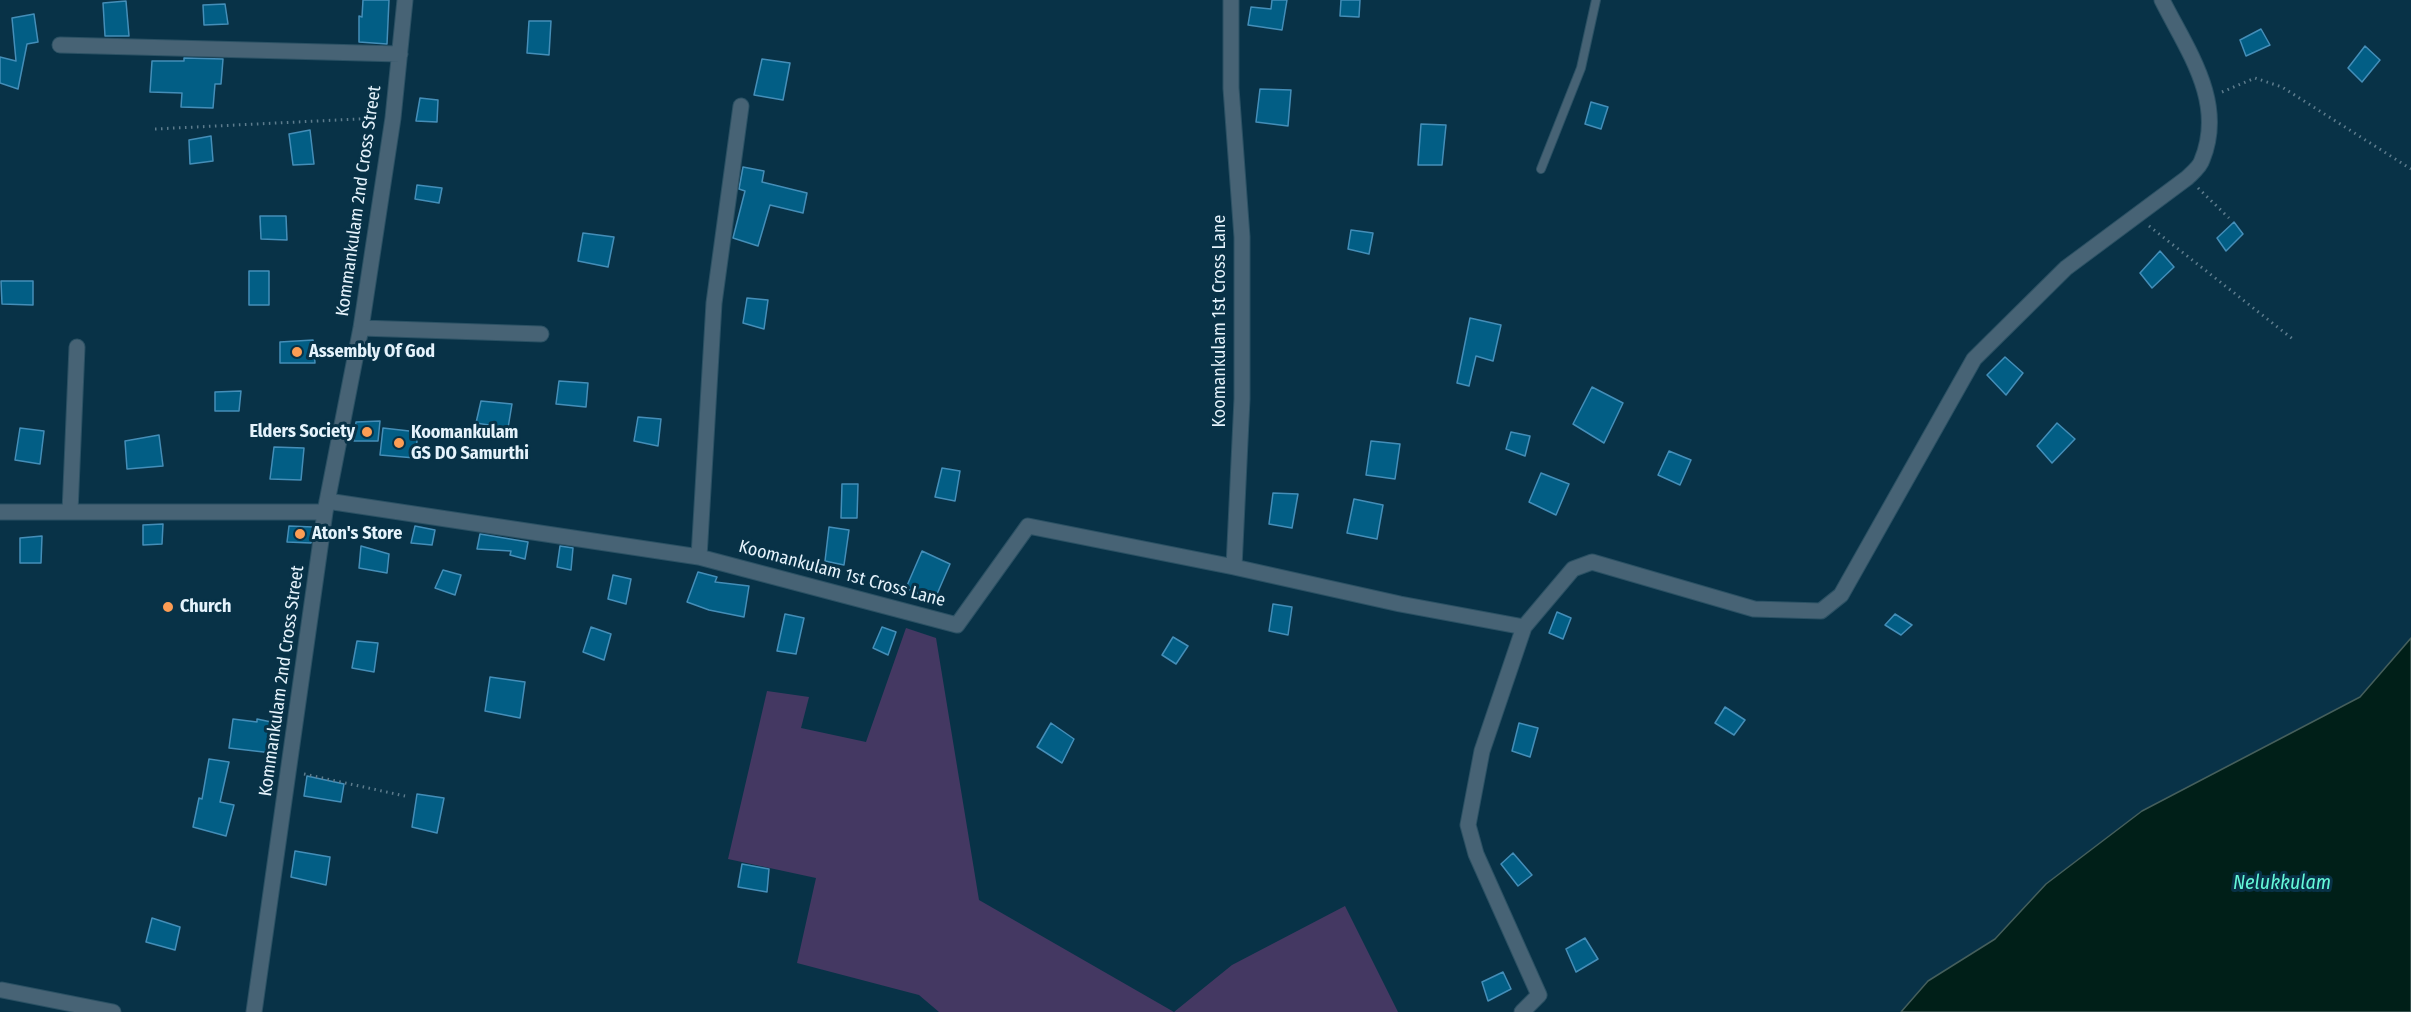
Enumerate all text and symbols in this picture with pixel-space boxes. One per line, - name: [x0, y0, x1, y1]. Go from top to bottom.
- street label: Kommankulam 2nd Cross Street: [332, 84, 386, 318]
- street label: Koomankulam 1st Cross Lane: [1209, 215, 1231, 427]
- place label: Assembly Of God: [309, 341, 435, 363]
- marker: Assembly Of God: [290, 345, 304, 359]
- place label: Elders Society: [249, 421, 355, 443]
- place label: Koomankulam GS DO Samurthi: [411, 422, 529, 464]
- marker: Elders Society: [360, 425, 374, 439]
- marker: Koomankulam GS DO Samurthi: [392, 436, 406, 450]
- place label: Aton's Store: [312, 523, 402, 545]
- marker: Aton's Store: [293, 527, 307, 541]
- street label: Koomankulam 1st Cross Lane: [736, 536, 948, 612]
- street label: Kommankulam 2nd Cross Street: [255, 564, 309, 798]
- place label: Church: [180, 596, 231, 618]
- marker: Church: [161, 600, 175, 614]
- water label: Nelukkulam: [2233, 871, 2331, 895]

